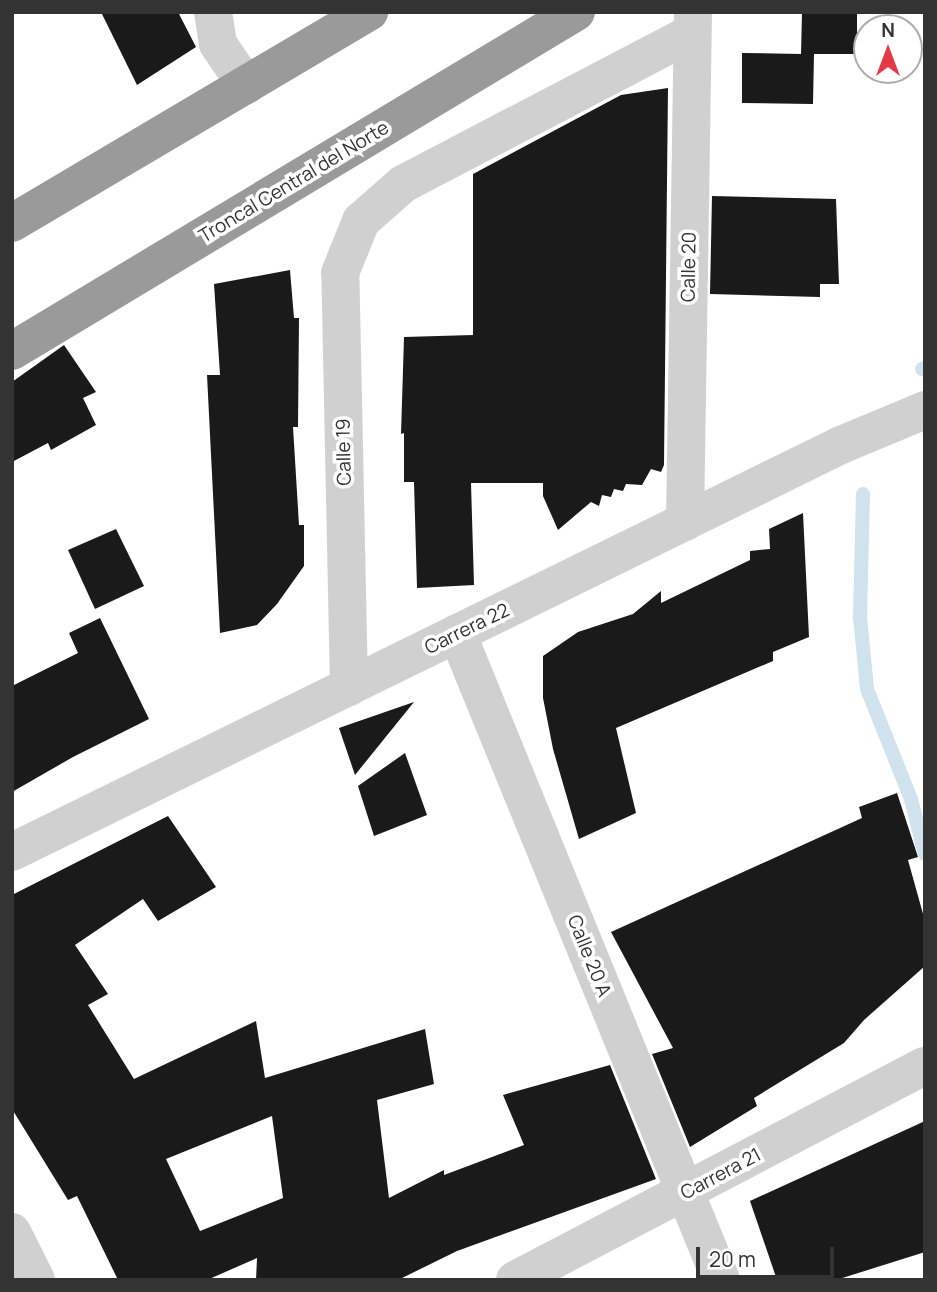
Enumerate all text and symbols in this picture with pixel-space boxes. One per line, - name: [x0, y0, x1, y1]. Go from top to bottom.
- north arrow: [853, 14, 923, 84]
- text: N: [881, 17, 895, 43]
- street label: Troncal Central del Norte: [195, 116, 393, 248]
- street label: Calle 20: [677, 232, 701, 302]
- street label: Calle 19: [332, 418, 356, 486]
- street label: Carrera 22: [421, 599, 513, 659]
- street label: Calle 20 A: [562, 912, 616, 1000]
- street label: Carrera 21: [677, 1143, 765, 1205]
- scale bar: [699, 1232, 837, 1276]
- text: 20 m: [709, 1245, 756, 1273]

